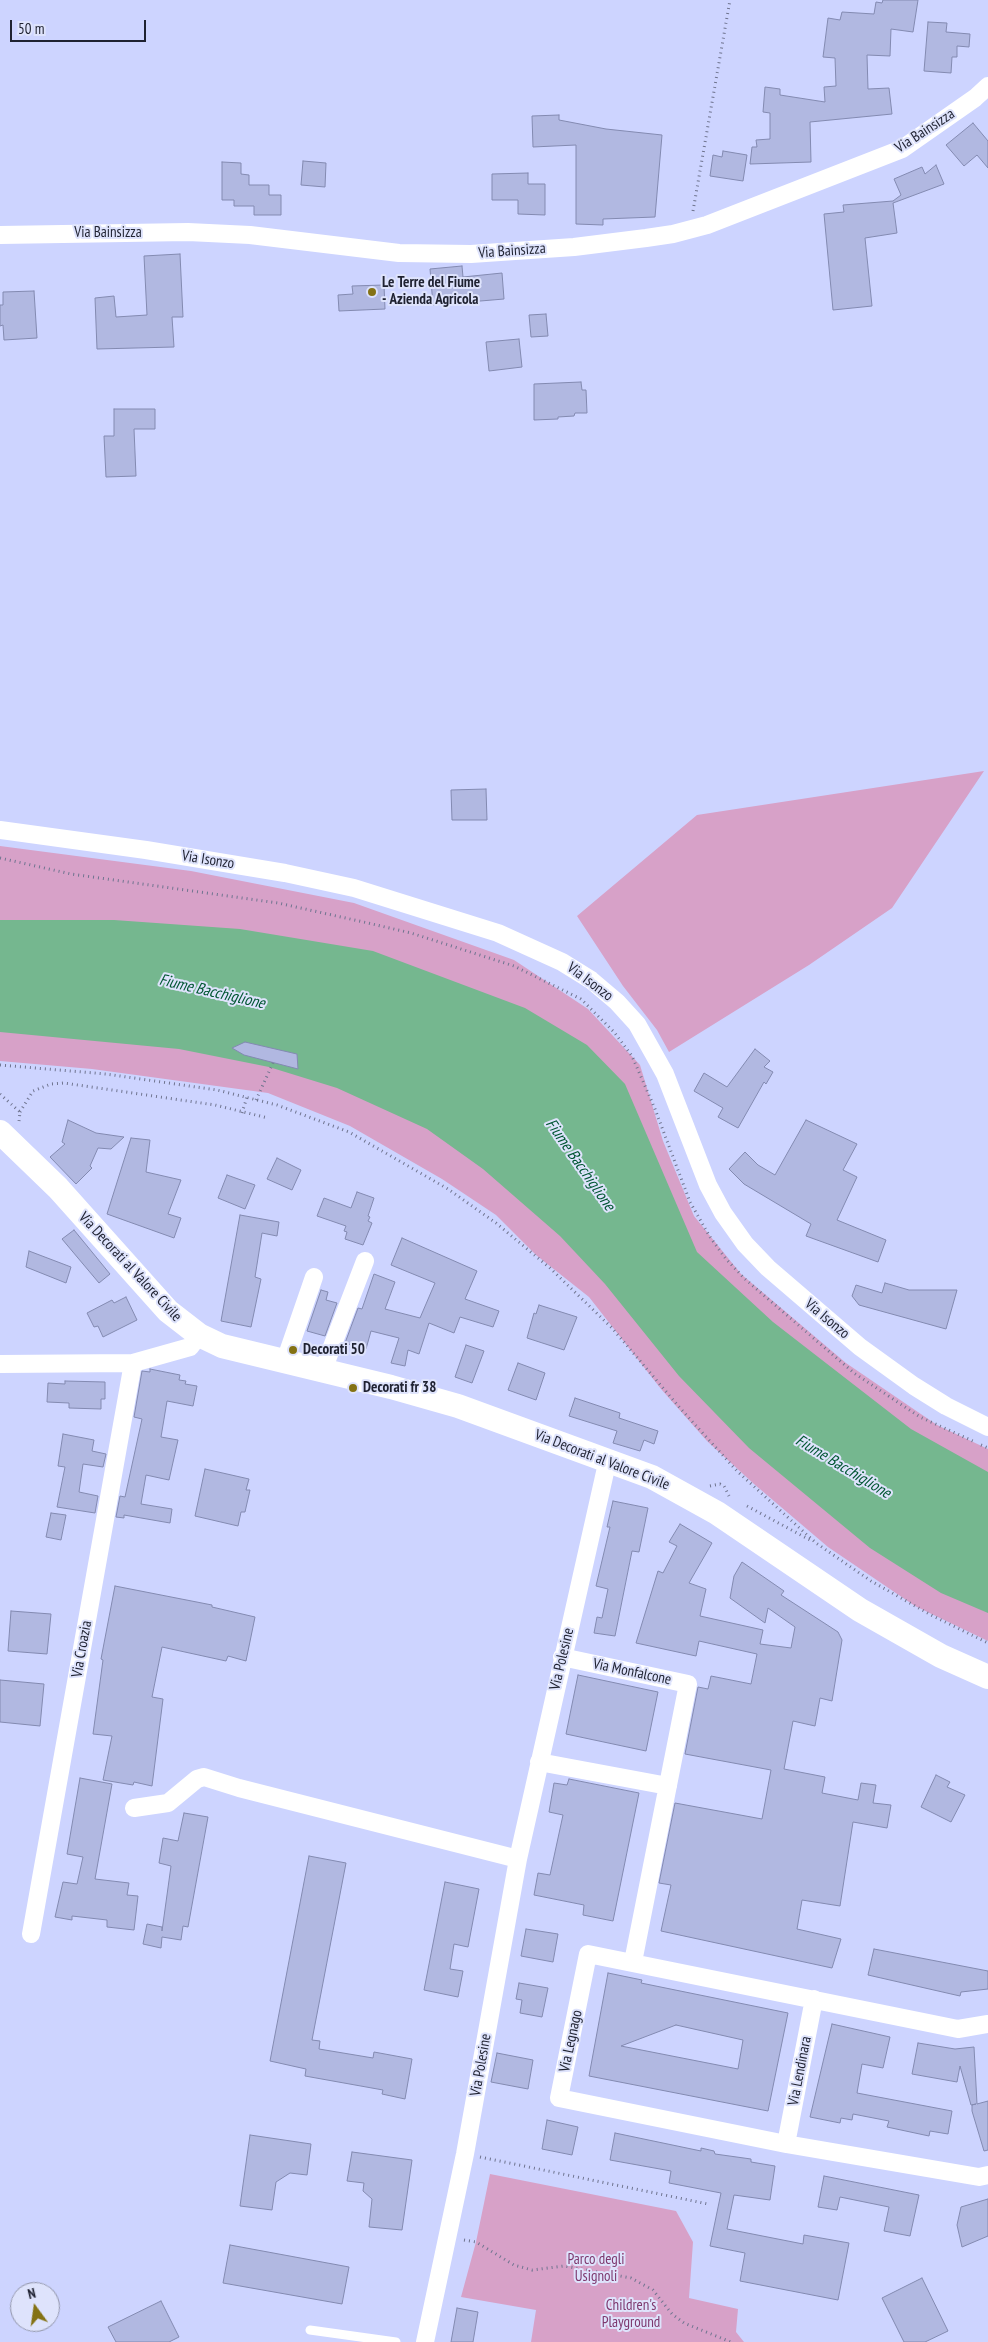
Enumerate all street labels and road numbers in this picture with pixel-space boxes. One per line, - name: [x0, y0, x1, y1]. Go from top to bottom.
- street label: Via Bainsizza: [892, 105, 958, 157]
- street label: Via Bainsizza: [74, 224, 142, 242]
- street label: Via Bainsizza: [478, 240, 546, 262]
- street label: Via Isonzo: [181, 847, 235, 873]
- street label: Via Isonzo: [564, 959, 616, 1005]
- street label: Via Decorati al Valore Civile: [75, 1209, 185, 1325]
- street label: Via Isonzo: [801, 1295, 853, 1343]
- street label: Via Decorati al Valore Civile: [532, 1426, 672, 1494]
- street label: Via Croazia: [68, 1619, 96, 1679]
- street label: Via Polesine: [546, 1626, 578, 1692]
- street label: Via Monfalcone: [591, 1655, 673, 1689]
- street label: Via Legnago: [556, 2008, 586, 2074]
- street label: Via Polesine: [467, 2032, 495, 2098]
- street label: Via Lendinara: [784, 2035, 816, 2107]

